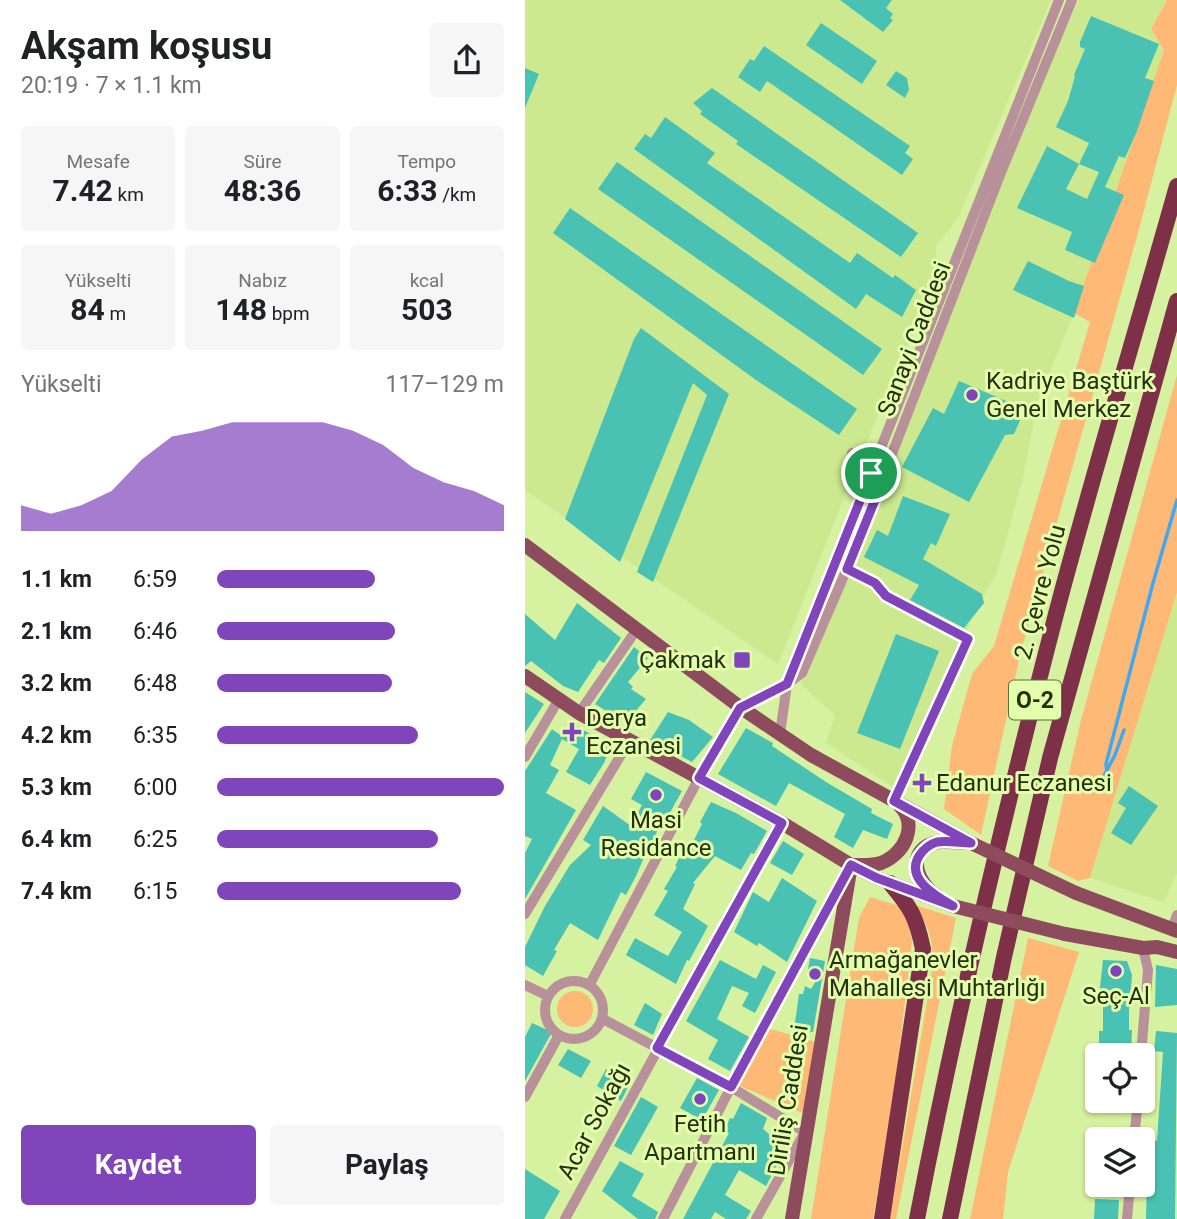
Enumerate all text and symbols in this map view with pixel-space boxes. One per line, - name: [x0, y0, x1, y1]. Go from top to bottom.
- button: share: [430, 23, 504, 97]
- text: Akşam koşusu: [21, 24, 272, 68]
- text: 20:19 · 7 × 1.1 km: [21, 72, 202, 99]
- text: Mesafe: [67, 150, 130, 173]
- text: Süre: [243, 150, 282, 173]
- text: Tempo: [397, 150, 456, 173]
- text: 7.42: [52, 173, 113, 208]
- text: 48:36: [224, 173, 301, 208]
- text: 6:33: [377, 173, 437, 208]
- text: km: [113, 183, 144, 206]
- text: /km: [437, 183, 476, 206]
- street label: Sanayi Caddesi: [872, 258, 956, 420]
- text: Yükselti: [65, 269, 131, 292]
- text: Nabız: [238, 269, 287, 292]
- text: kcal: [410, 269, 444, 292]
- text: 84: [70, 292, 105, 327]
- text: 148: [215, 292, 267, 327]
- text: 503: [401, 292, 453, 327]
- text: m: [105, 302, 126, 325]
- text: bpm: [267, 302, 310, 325]
- place label: Kadriye Baştürk Genel Merkez: [986, 367, 1154, 423]
- text: Yükselti: [21, 371, 102, 398]
- text: 117–129 m: [385, 371, 504, 398]
- marker: Kadriye Baştürk Genel Merkez: [964, 387, 980, 403]
- pin: [841, 443, 901, 503]
- icon: arrive: [852, 454, 890, 492]
- street label: 2. Çevre Yolu: [1009, 521, 1071, 663]
- text: 1.1 km: [21, 566, 92, 593]
- text: 6:59: [133, 566, 177, 593]
- text: 2.1 km: [21, 618, 92, 645]
- text: 6:46: [133, 618, 177, 645]
- place label: Çakmak: [639, 646, 727, 674]
- marker: Çakmak: [732, 650, 752, 670]
- text: 3.2 km: [21, 670, 92, 697]
- text: 6:48: [133, 670, 177, 697]
- road number: O-2: [1009, 680, 1061, 720]
- place label: Derya Eczanesi: [586, 704, 681, 760]
- text: 4.2 km: [21, 722, 92, 749]
- text: 6:35: [133, 722, 177, 749]
- marker: Derya Eczanesi: [564, 724, 580, 740]
- place label: Edanur Eczanesi: [936, 769, 1112, 797]
- text: 5.3 km: [21, 774, 92, 801]
- text: 6:00: [133, 774, 177, 801]
- marker: Edanur Eczanesi: [914, 775, 930, 791]
- marker: Masi Residance: [648, 787, 664, 803]
- place label: Masi Residance: [601, 806, 711, 862]
- text: 6.4 km: [21, 826, 92, 853]
- text: 6:25: [133, 826, 177, 853]
- text: 7.4 km: [21, 878, 92, 905]
- text: 6:15: [133, 878, 177, 905]
- place label: Armağanevler Mahallesi Muhtarlığı: [829, 946, 1046, 1002]
- marker: Seç-Al: [1108, 963, 1124, 979]
- marker: Armağanevler Mahallesi Muhtarlığı: [807, 966, 823, 982]
- place label: Seç-Al: [1082, 982, 1150, 1010]
- street label: Diriliş Caddesi: [762, 1023, 814, 1177]
- map controls: [1085, 1043, 1155, 1197]
- button: locate: [1085, 1043, 1155, 1113]
- street label: Acar Sokağı: [552, 1058, 636, 1184]
- marker: Fetih Apartmanı: [692, 1091, 708, 1107]
- place label: Fetih Apartmanı: [644, 1110, 756, 1166]
- button: Kaydet: [21, 1125, 256, 1205]
- button: Paylaş: [270, 1125, 504, 1205]
- button: layers: [1085, 1127, 1155, 1197]

